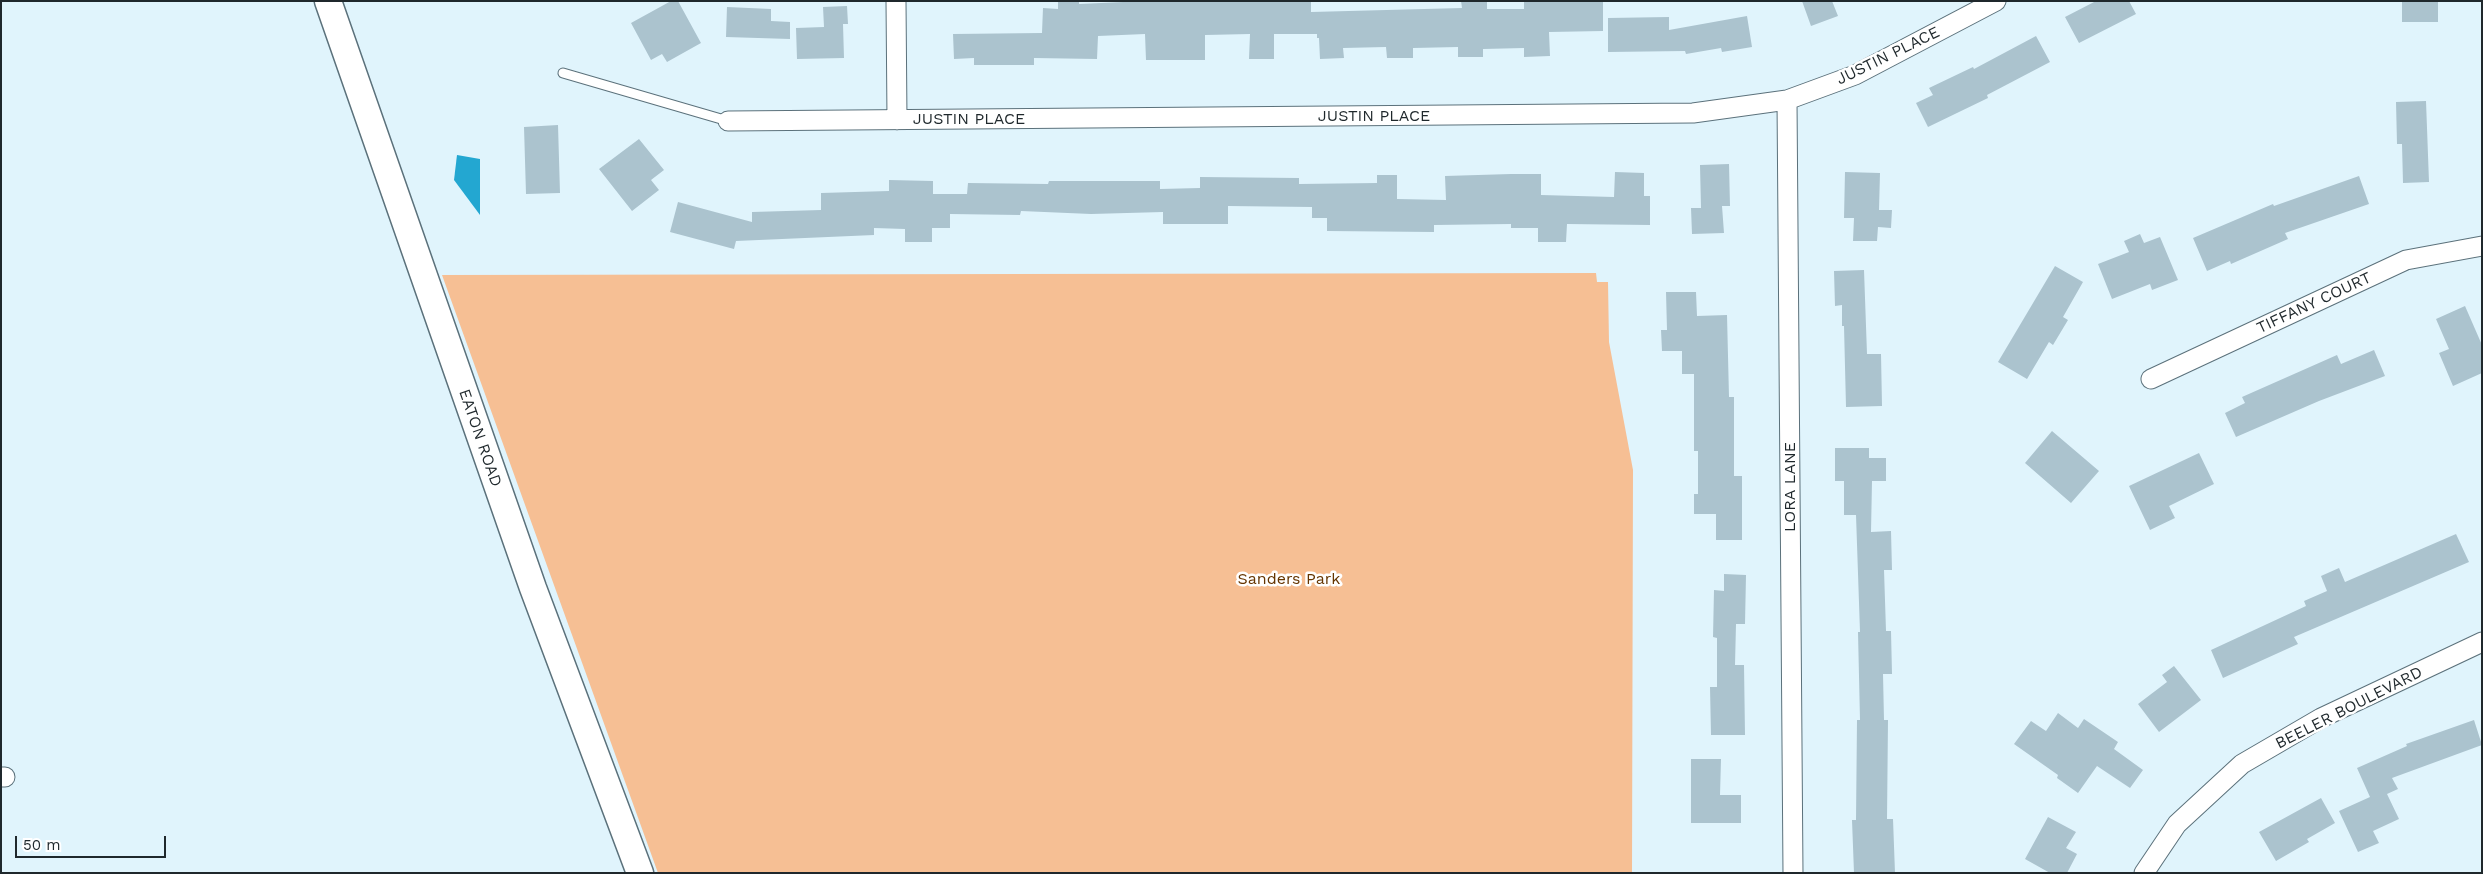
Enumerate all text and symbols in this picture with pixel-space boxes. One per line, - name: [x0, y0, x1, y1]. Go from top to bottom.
- street label: JUSTIN PLACE: [1833, 23, 1943, 89]
- street label: JUSTIN PLACE: [1318, 106, 1430, 126]
- street label: JUSTIN PLACE: [913, 109, 1025, 129]
- street label: TIFFANY COURT: [2254, 268, 2374, 338]
- street label: EATON ROAD: [454, 387, 506, 489]
- street label: LORA LANE: [1780, 442, 1800, 532]
- park label: Sanders Park: [1238, 569, 1340, 589]
- street label: BEELER BOULEVARD: [2272, 663, 2426, 753]
- scale bar: [18, 826, 169, 858]
- text: 50 m: [23, 836, 60, 854]

